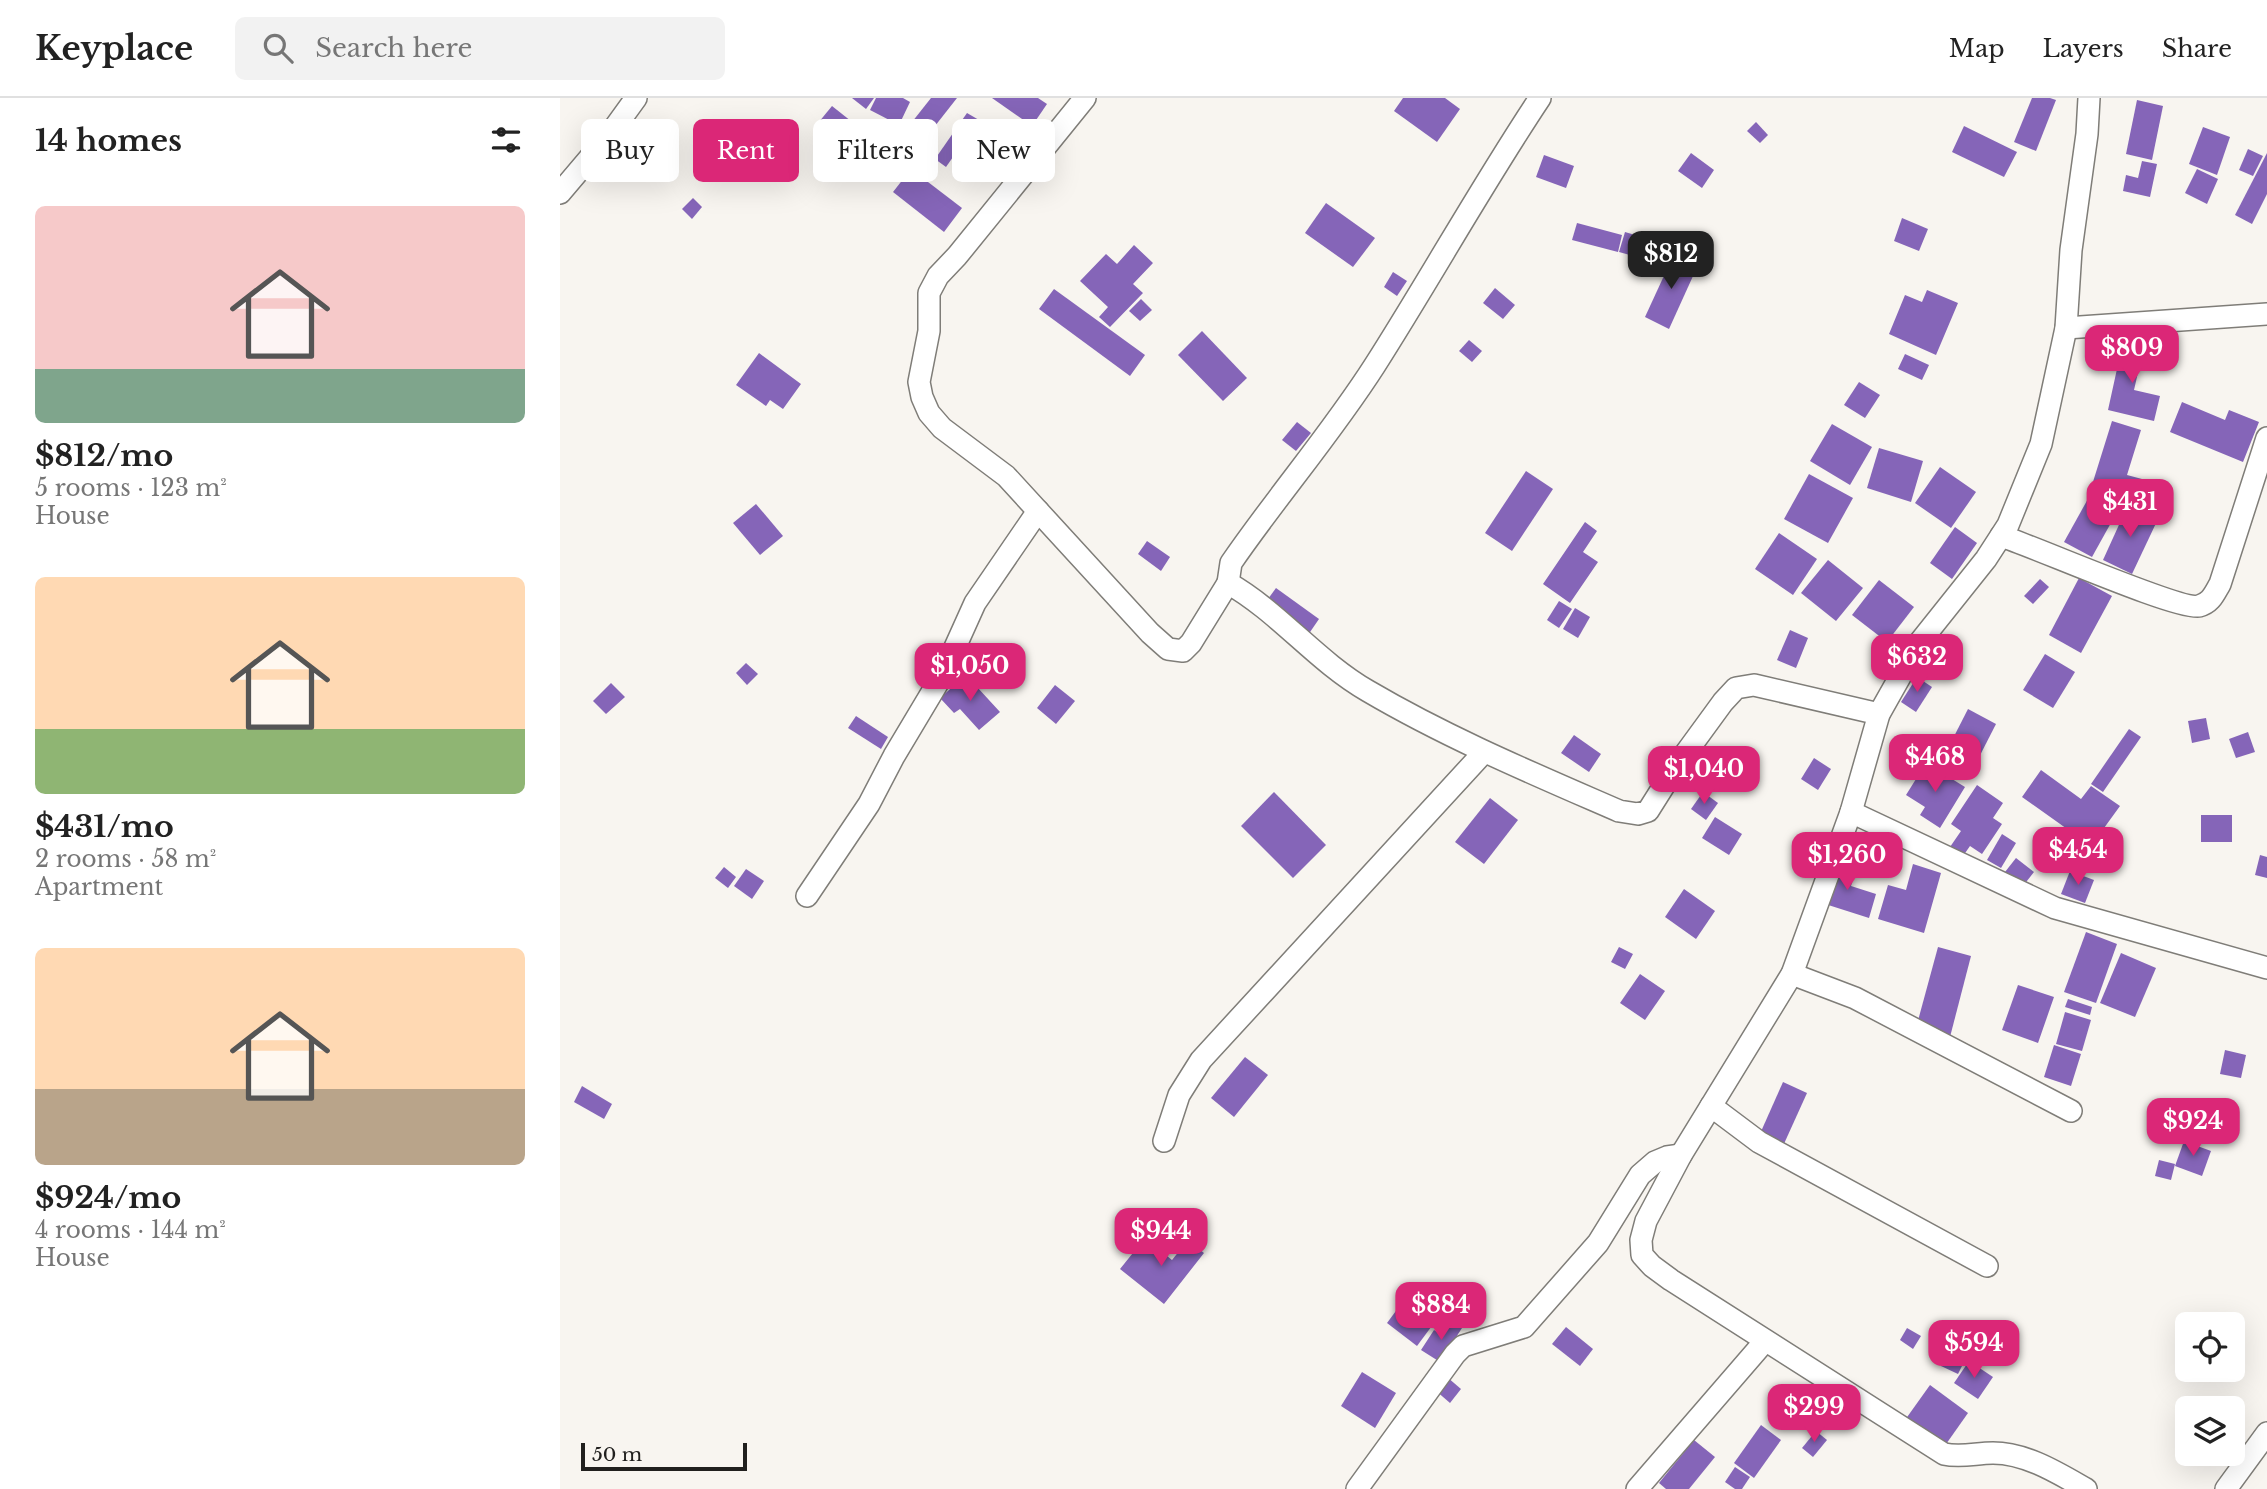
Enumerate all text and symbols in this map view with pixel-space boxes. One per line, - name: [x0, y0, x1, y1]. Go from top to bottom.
- search box: [235, 17, 725, 80]
- text: Keyplace: [35, 28, 193, 69]
- icon: search: [259, 29, 297, 67]
- text: Search here: [315, 32, 472, 64]
- text: Map: [1949, 34, 2005, 63]
- text: Layers: [2043, 34, 2124, 63]
- text: Share: [2162, 34, 2232, 63]
- chip: Buy: [581, 119, 679, 182]
- chip: Rent: [693, 119, 799, 182]
- chip: Filters: [813, 119, 938, 182]
- chip: New: [952, 119, 1055, 182]
- icon: filters: [487, 121, 525, 159]
- text: 14 homes: [35, 122, 182, 159]
- pin: $812: [1630, 232, 1712, 291]
- text: $812: [1644, 240, 1698, 268]
- icon: home: [217, 251, 343, 377]
- pin: $809: [2091, 326, 2173, 385]
- text: $809: [2101, 334, 2163, 362]
- text: $812/mo: [35, 437, 173, 474]
- text: 5 rooms · 123 m²: [35, 474, 227, 502]
- pin: $431: [2089, 480, 2171, 539]
- text: $431: [2103, 488, 2157, 516]
- text: House: [35, 502, 110, 530]
- icon: home: [217, 622, 343, 748]
- pin: $632: [1876, 634, 1958, 694]
- text: $632: [1887, 643, 1947, 671]
- pin: $1,050: [913, 644, 1027, 703]
- text: $1,050: [931, 652, 1009, 680]
- pin: $468: [1894, 734, 1976, 794]
- text: $468: [1905, 743, 1965, 771]
- pin: $1,040: [1647, 746, 1761, 806]
- text: $1,040: [1664, 755, 1744, 783]
- text: $431/mo: [35, 808, 174, 845]
- pin: $454: [2037, 828, 2119, 887]
- pin: $1,260: [1790, 832, 1904, 892]
- text: $454: [2048, 836, 2108, 864]
- text: $1,260: [1808, 841, 1886, 869]
- text: 2 rooms · 58 m²: [35, 845, 216, 873]
- text: Apartment: [35, 873, 163, 901]
- icon: home: [217, 993, 343, 1119]
- pin: $924: [2152, 1098, 2234, 1158]
- text: $924: [2163, 1107, 2223, 1135]
- text: $924/mo: [35, 1179, 181, 1216]
- pin: $944: [1120, 1208, 1202, 1268]
- text: 4 rooms · 144 m²: [35, 1216, 226, 1244]
- text: $944: [1131, 1217, 1191, 1245]
- text: House: [35, 1244, 110, 1272]
- pin: $884: [1400, 1282, 1482, 1342]
- text: $884: [1411, 1291, 1471, 1319]
- map controls: [2175, 1312, 2245, 1466]
- button: locate: [2175, 1312, 2245, 1382]
- pin: $594: [1933, 1320, 2015, 1380]
- text: $594: [1944, 1329, 2004, 1357]
- pin: $299: [1773, 1384, 1855, 1444]
- text: $299: [1784, 1393, 1844, 1421]
- button: layers: [2175, 1396, 2245, 1466]
- scale bar: [581, 1440, 747, 1472]
- text: 50 m: [592, 1443, 642, 1466]

